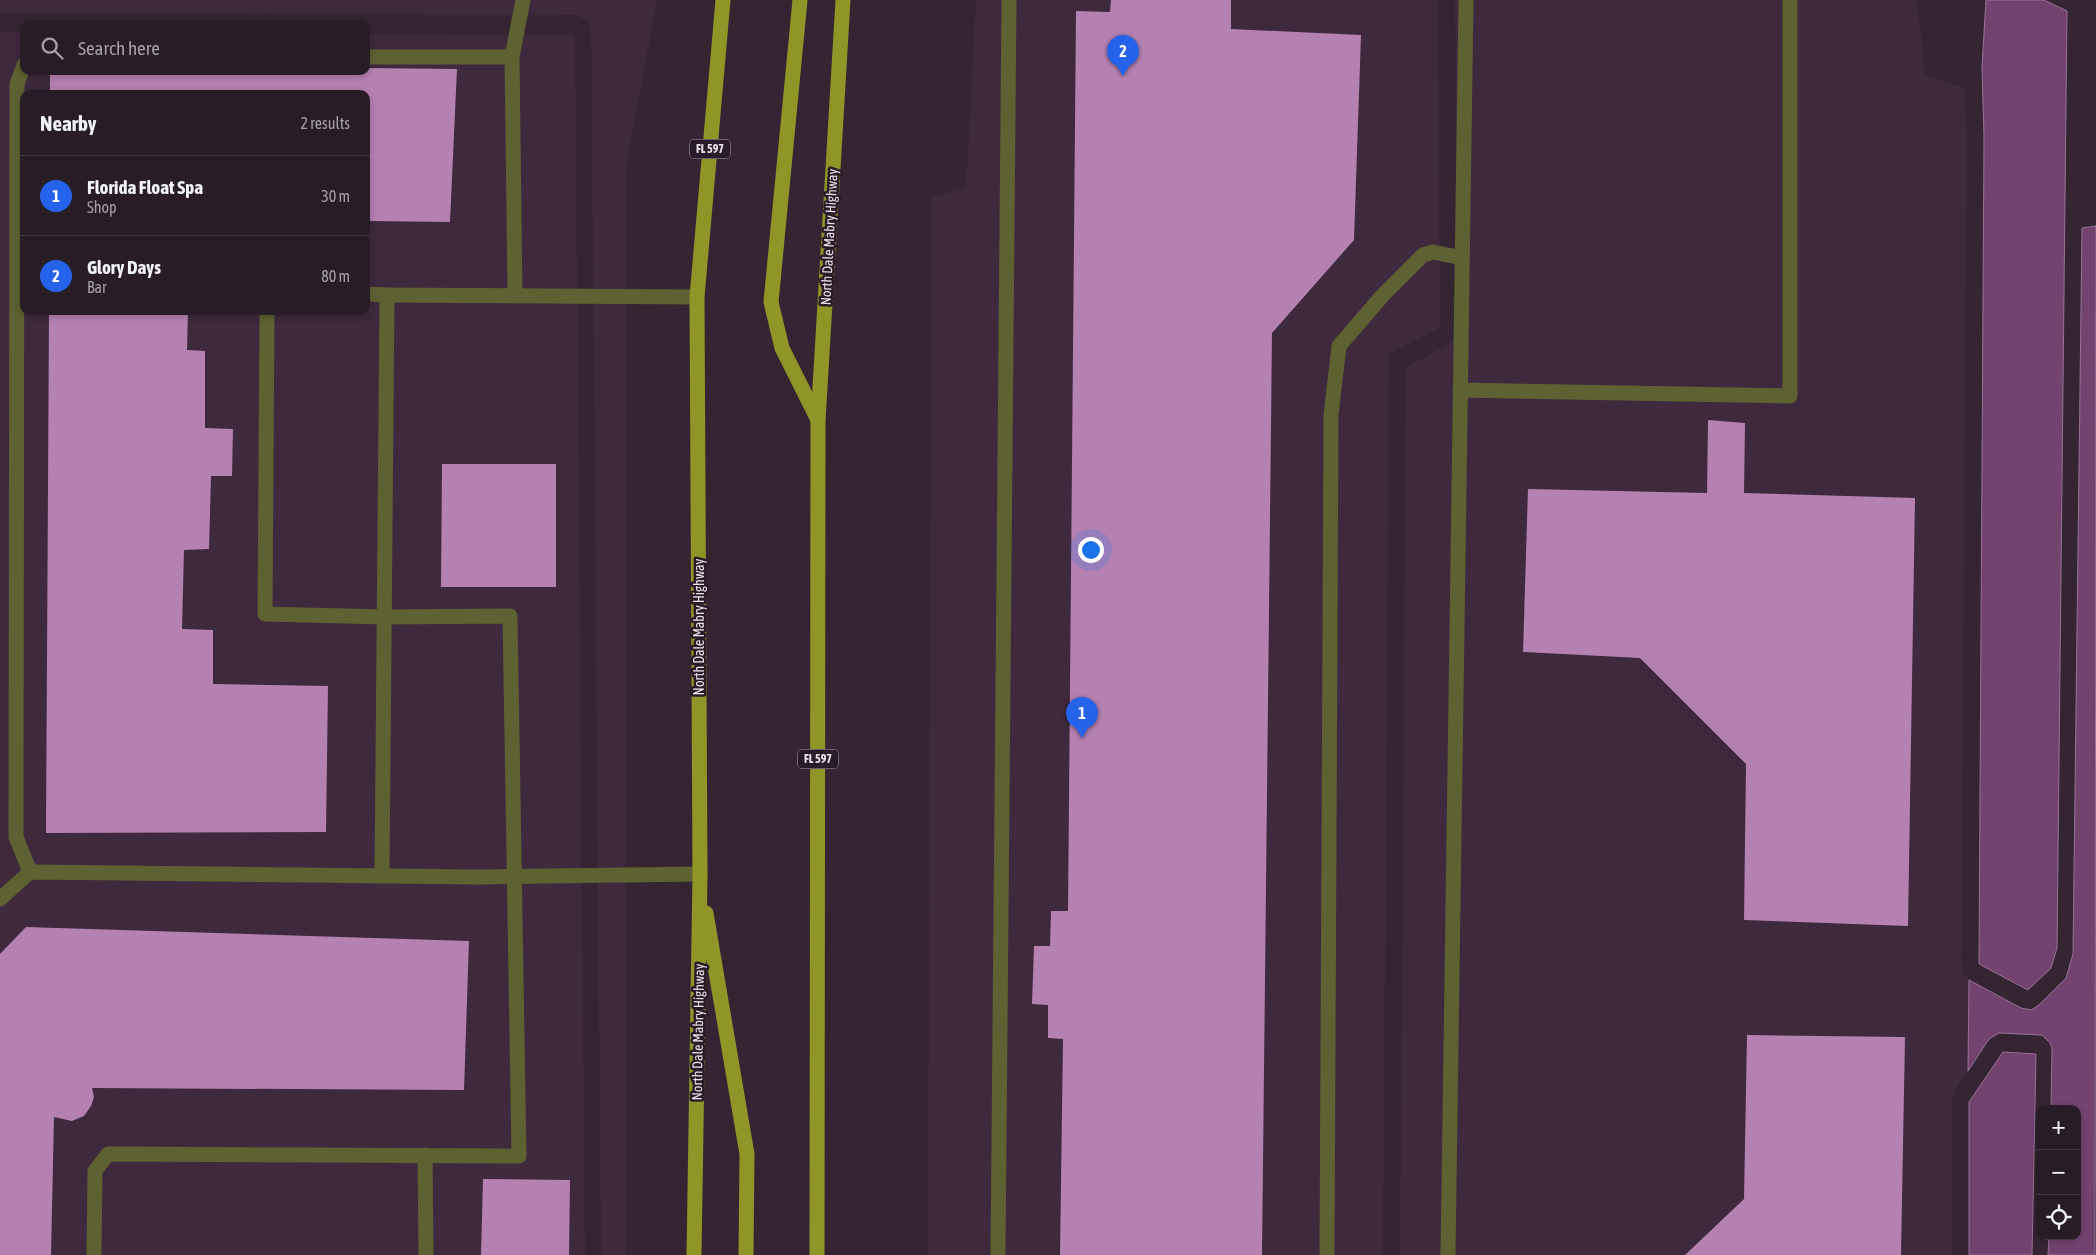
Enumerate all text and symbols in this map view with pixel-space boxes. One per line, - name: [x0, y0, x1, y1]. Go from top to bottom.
- search box: [20, 20, 370, 75]
- icon: search: [38, 34, 66, 62]
- pin: 2: [1107, 35, 1139, 76]
- text: Search here: [78, 37, 160, 59]
- text: Nearby: [40, 111, 96, 135]
- text: 2 results: [300, 114, 350, 132]
- road number: FL 597: [690, 140, 730, 158]
- street label: North Dale Mabry Highway: [817, 168, 841, 306]
- text: Florida Float Spa: [87, 176, 203, 198]
- text: 1: [52, 187, 60, 205]
- text: 30 m: [321, 187, 350, 205]
- text: Shop: [87, 198, 117, 216]
- text: Glory Days: [87, 256, 161, 278]
- text: 2: [52, 267, 60, 285]
- text: 80 m: [321, 267, 350, 285]
- text: Bar: [87, 278, 107, 296]
- your location: [1078, 537, 1104, 563]
- street label: North Dale Mabry Highway: [691, 558, 707, 695]
- pin: 1: [1066, 697, 1098, 738]
- road number: FL 597: [798, 750, 838, 769]
- street label: North Dale Mabry Highway: [689, 963, 707, 1101]
- map controls: [2036, 1105, 2081, 1240]
- button: +: [2036, 1105, 2081, 1150]
- button: −: [2036, 1150, 2081, 1195]
- button: locate: [2036, 1195, 2081, 1240]

